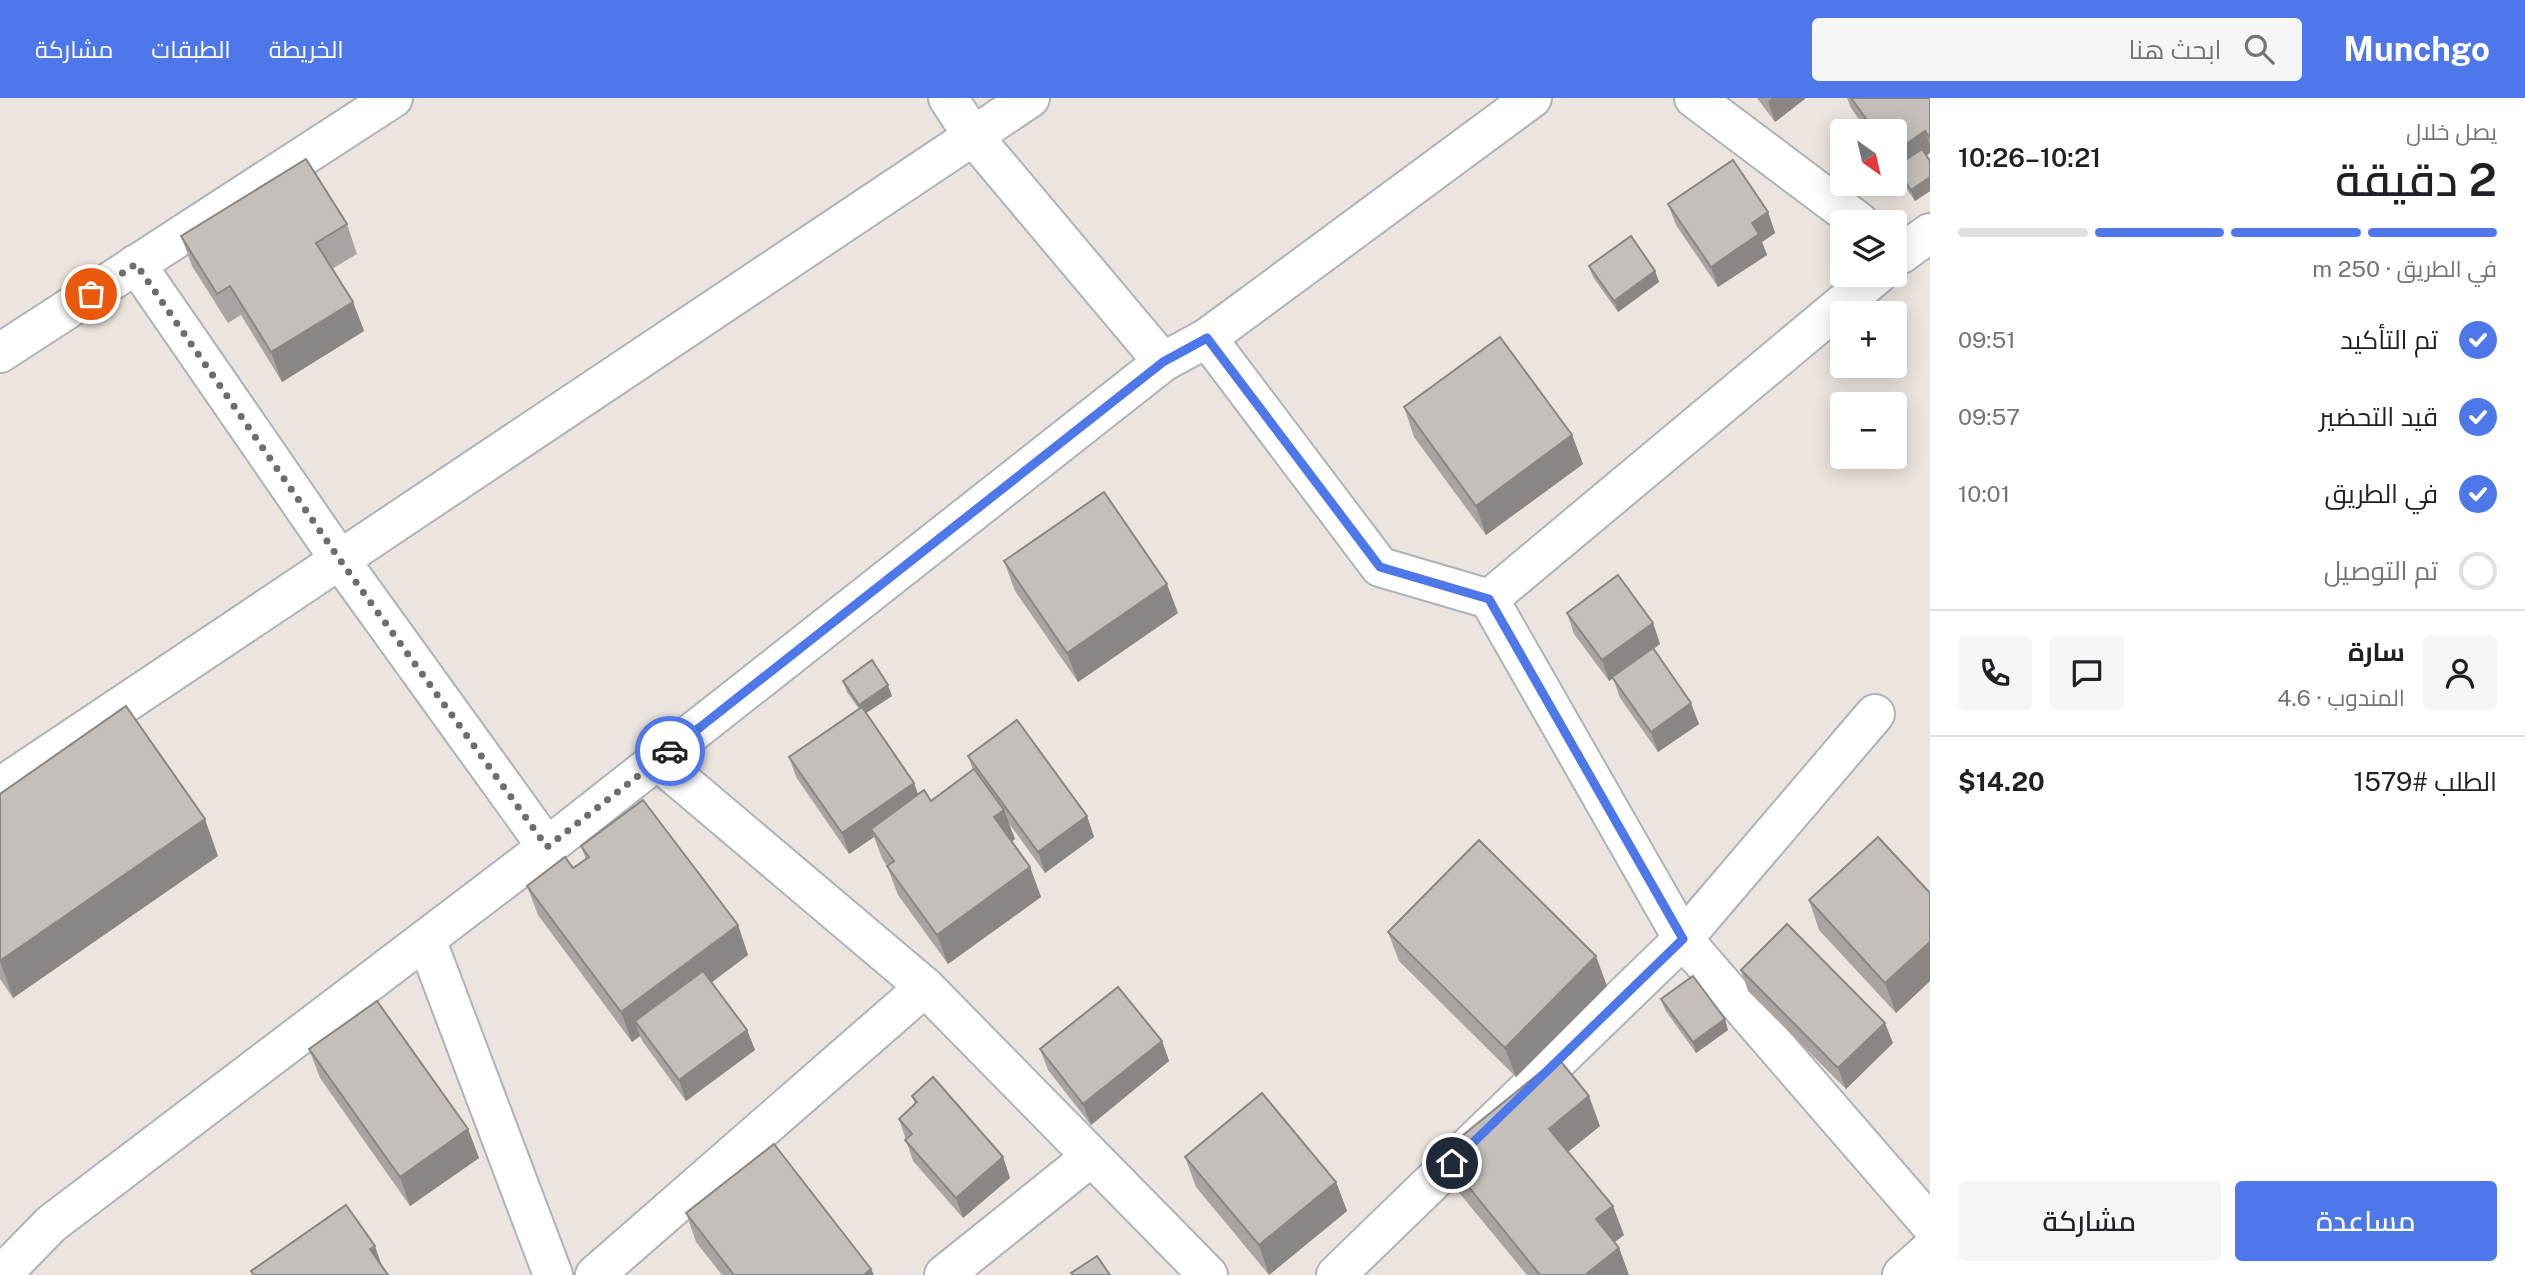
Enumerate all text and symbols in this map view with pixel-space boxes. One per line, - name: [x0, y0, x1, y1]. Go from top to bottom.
- search box: [1812, 18, 2302, 81]
- icon: search: [2240, 30, 2278, 68]
- text: Munchgo: [2344, 30, 2490, 68]
- text: ابحث هنا: [2128, 34, 2222, 65]
- text: مشاركة: [35, 35, 113, 63]
- text: الطبقات: [151, 35, 231, 63]
- text: الخريطة: [269, 35, 344, 63]
- text: يصل خلال: [2406, 118, 2497, 145]
- north arrow: [1830, 119, 1908, 196]
- map controls: [1830, 119, 1907, 469]
- text: 10:21–10:26: [1958, 142, 2101, 173]
- text: 2 دقيقة: [2335, 152, 2497, 206]
- button: layers: [1830, 210, 1907, 287]
- text: في الطريق · 250 m: [2312, 255, 2497, 282]
- pin: [61, 264, 121, 324]
- icon: bag: [72, 275, 110, 313]
- button: +: [1830, 301, 1907, 378]
- icon: check: [2459, 321, 2497, 359]
- text: تم التأكيد: [2340, 324, 2438, 355]
- text: 09:51: [1958, 326, 2016, 353]
- button: −: [1830, 392, 1907, 469]
- icon: check: [2459, 398, 2497, 436]
- text: قيد التحضير: [2319, 401, 2438, 432]
- text: 09:57: [1958, 403, 2020, 430]
- icon: check: [2459, 475, 2497, 513]
- text: في الطريق: [2324, 478, 2438, 509]
- text: 10:01: [1958, 480, 2010, 507]
- text: تم التوصيل: [2324, 555, 2438, 586]
- button: phone: [1958, 636, 2032, 710]
- button: chat: [2050, 636, 2124, 710]
- text: سارة: [2348, 636, 2405, 667]
- button: person: [2423, 636, 2497, 710]
- text: المندوب · 4.6: [2277, 684, 2405, 711]
- courier: [635, 716, 705, 786]
- icon: car: [651, 732, 689, 770]
- text: $14.20: [1958, 766, 2045, 797]
- text: الطلب #1579: [2354, 766, 2497, 797]
- pin: [1422, 1133, 1482, 1193]
- icon: home: [1433, 1144, 1471, 1182]
- button: مشاركة: [1958, 1181, 2221, 1261]
- button: مساعدة: [2235, 1181, 2497, 1261]

